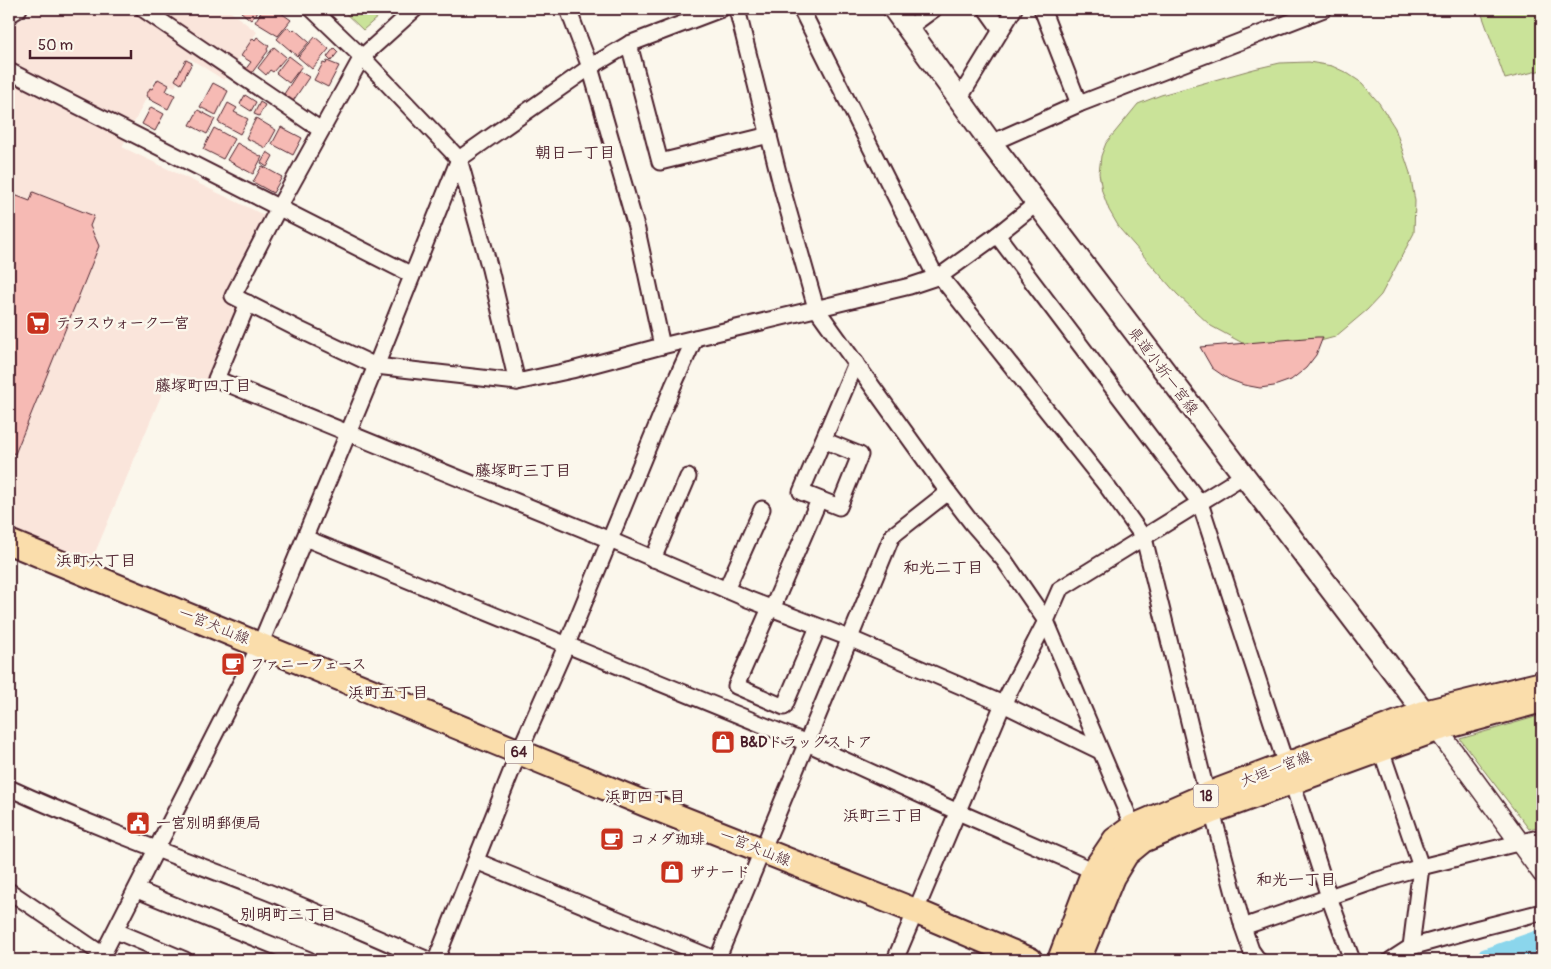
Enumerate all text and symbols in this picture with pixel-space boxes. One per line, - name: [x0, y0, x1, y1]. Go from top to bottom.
- scale bar: [30, 28, 131, 60]
- text: 50 m: [38, 36, 73, 55]
- district label: 朝日一丁目: [535, 143, 615, 163]
- supermarket icon: テラスウォーク一宮: [25, 310, 51, 336]
- place label: テラスウォーク一宮: [56, 314, 189, 333]
- street label: 県道小折一宮線: [1124, 323, 1202, 419]
- district label: 藤塚町四丁目: [155, 376, 251, 396]
- district label: 藤塚町三丁目: [475, 461, 571, 481]
- district label: 浜町六丁目: [56, 551, 136, 571]
- district label: 和光二丁目: [903, 558, 983, 578]
- street label: 一宮犬山線: [176, 603, 252, 649]
- cafe icon: ファニーフェース: [220, 651, 246, 677]
- place label: ファニーフェース: [250, 655, 366, 674]
- district label: 浜町五丁目: [348, 683, 428, 703]
- shop icon: B&Dドラッグストア: [710, 729, 736, 755]
- place label: B&Dドラッグストア: [740, 733, 873, 752]
- road number: 64: [505, 740, 533, 764]
- street label: 大垣一宮線: [1238, 747, 1314, 791]
- road number: 18: [1194, 784, 1218, 808]
- district label: 浜町四丁目: [605, 787, 685, 807]
- district label: 浜町三丁目: [843, 806, 923, 826]
- public building icon: 一宮別明郵便局: [125, 810, 151, 836]
- place label: 一宮別明郵便局: [156, 814, 261, 833]
- street label: 一宮犬山線: [717, 825, 793, 871]
- cafe icon: コメダ珈琲: [599, 826, 625, 852]
- place label: コメダ珈琲: [630, 830, 705, 849]
- shop icon: ザナード: [659, 859, 685, 885]
- place label: ザナード: [690, 863, 750, 882]
- district label: 和光一丁目: [1256, 870, 1336, 890]
- district label: 別明町二丁目: [240, 905, 336, 925]

